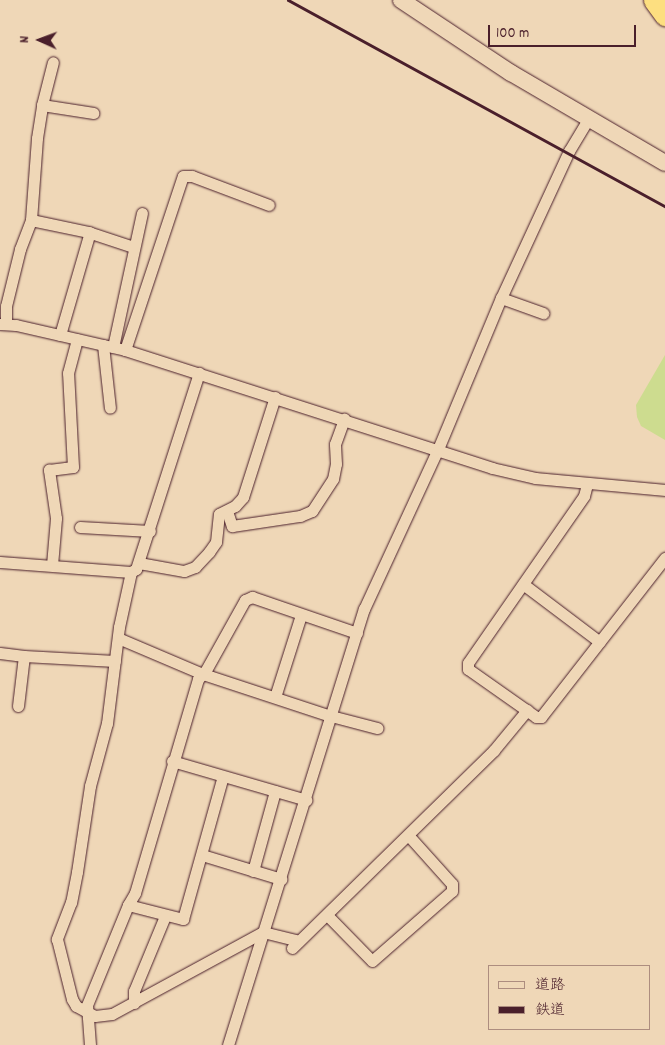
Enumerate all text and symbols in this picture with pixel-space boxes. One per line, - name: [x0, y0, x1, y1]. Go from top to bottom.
- north arrow: [15, 15, 65, 65]
- scale bar: [490, 15, 638, 47]
- text: 100 m: [496, 23, 529, 45]
- text: N: [15, 36, 35, 43]
- legend: [488, 965, 650, 1030]
- text: 道路: [535, 975, 565, 997]
- text: 鉄道: [535, 1000, 565, 1022]

